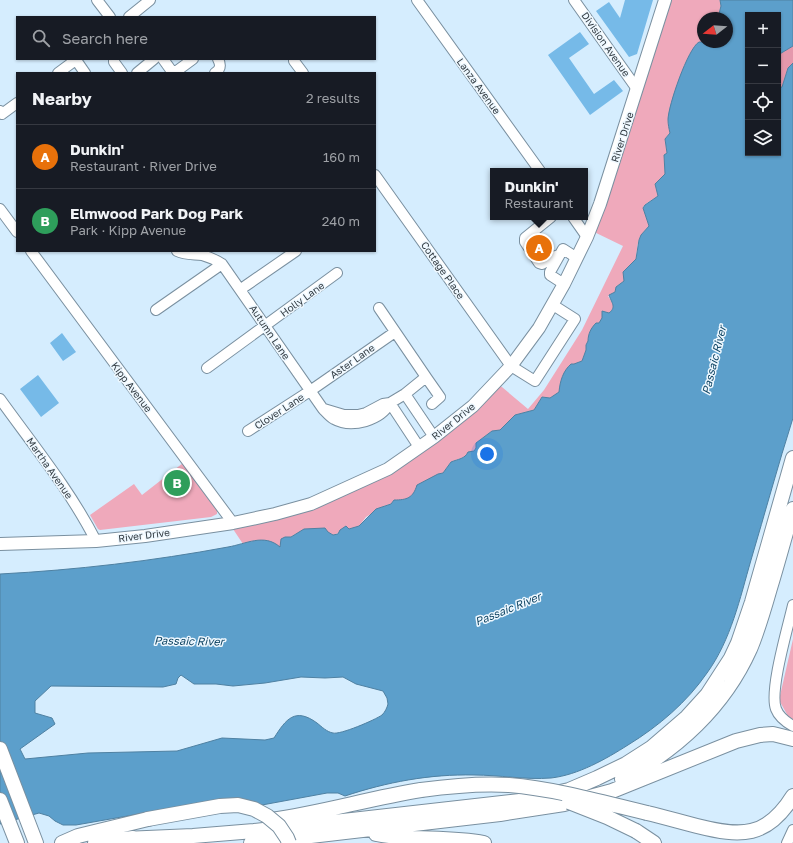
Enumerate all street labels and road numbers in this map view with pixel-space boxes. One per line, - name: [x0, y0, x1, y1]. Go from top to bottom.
- street label: Division Avenue: [579, 9, 633, 79]
- street label: Lanza Avenue: [455, 56, 503, 116]
- street label: River Drive: [608, 110, 636, 164]
- street label: Cottage Place: [419, 239, 467, 301]
- street label: Holly Lane: [278, 279, 326, 319]
- street label: Autumn Lane: [247, 302, 293, 362]
- street label: Aster Lane: [327, 341, 377, 381]
- street label: Kipp Avenue: [109, 360, 155, 415]
- street label: Clover Lane: [252, 390, 306, 431]
- street label: River Drive: [429, 400, 477, 442]
- street label: Martha Avenue: [24, 435, 76, 501]
- street label: River Drive: [118, 526, 171, 544]

